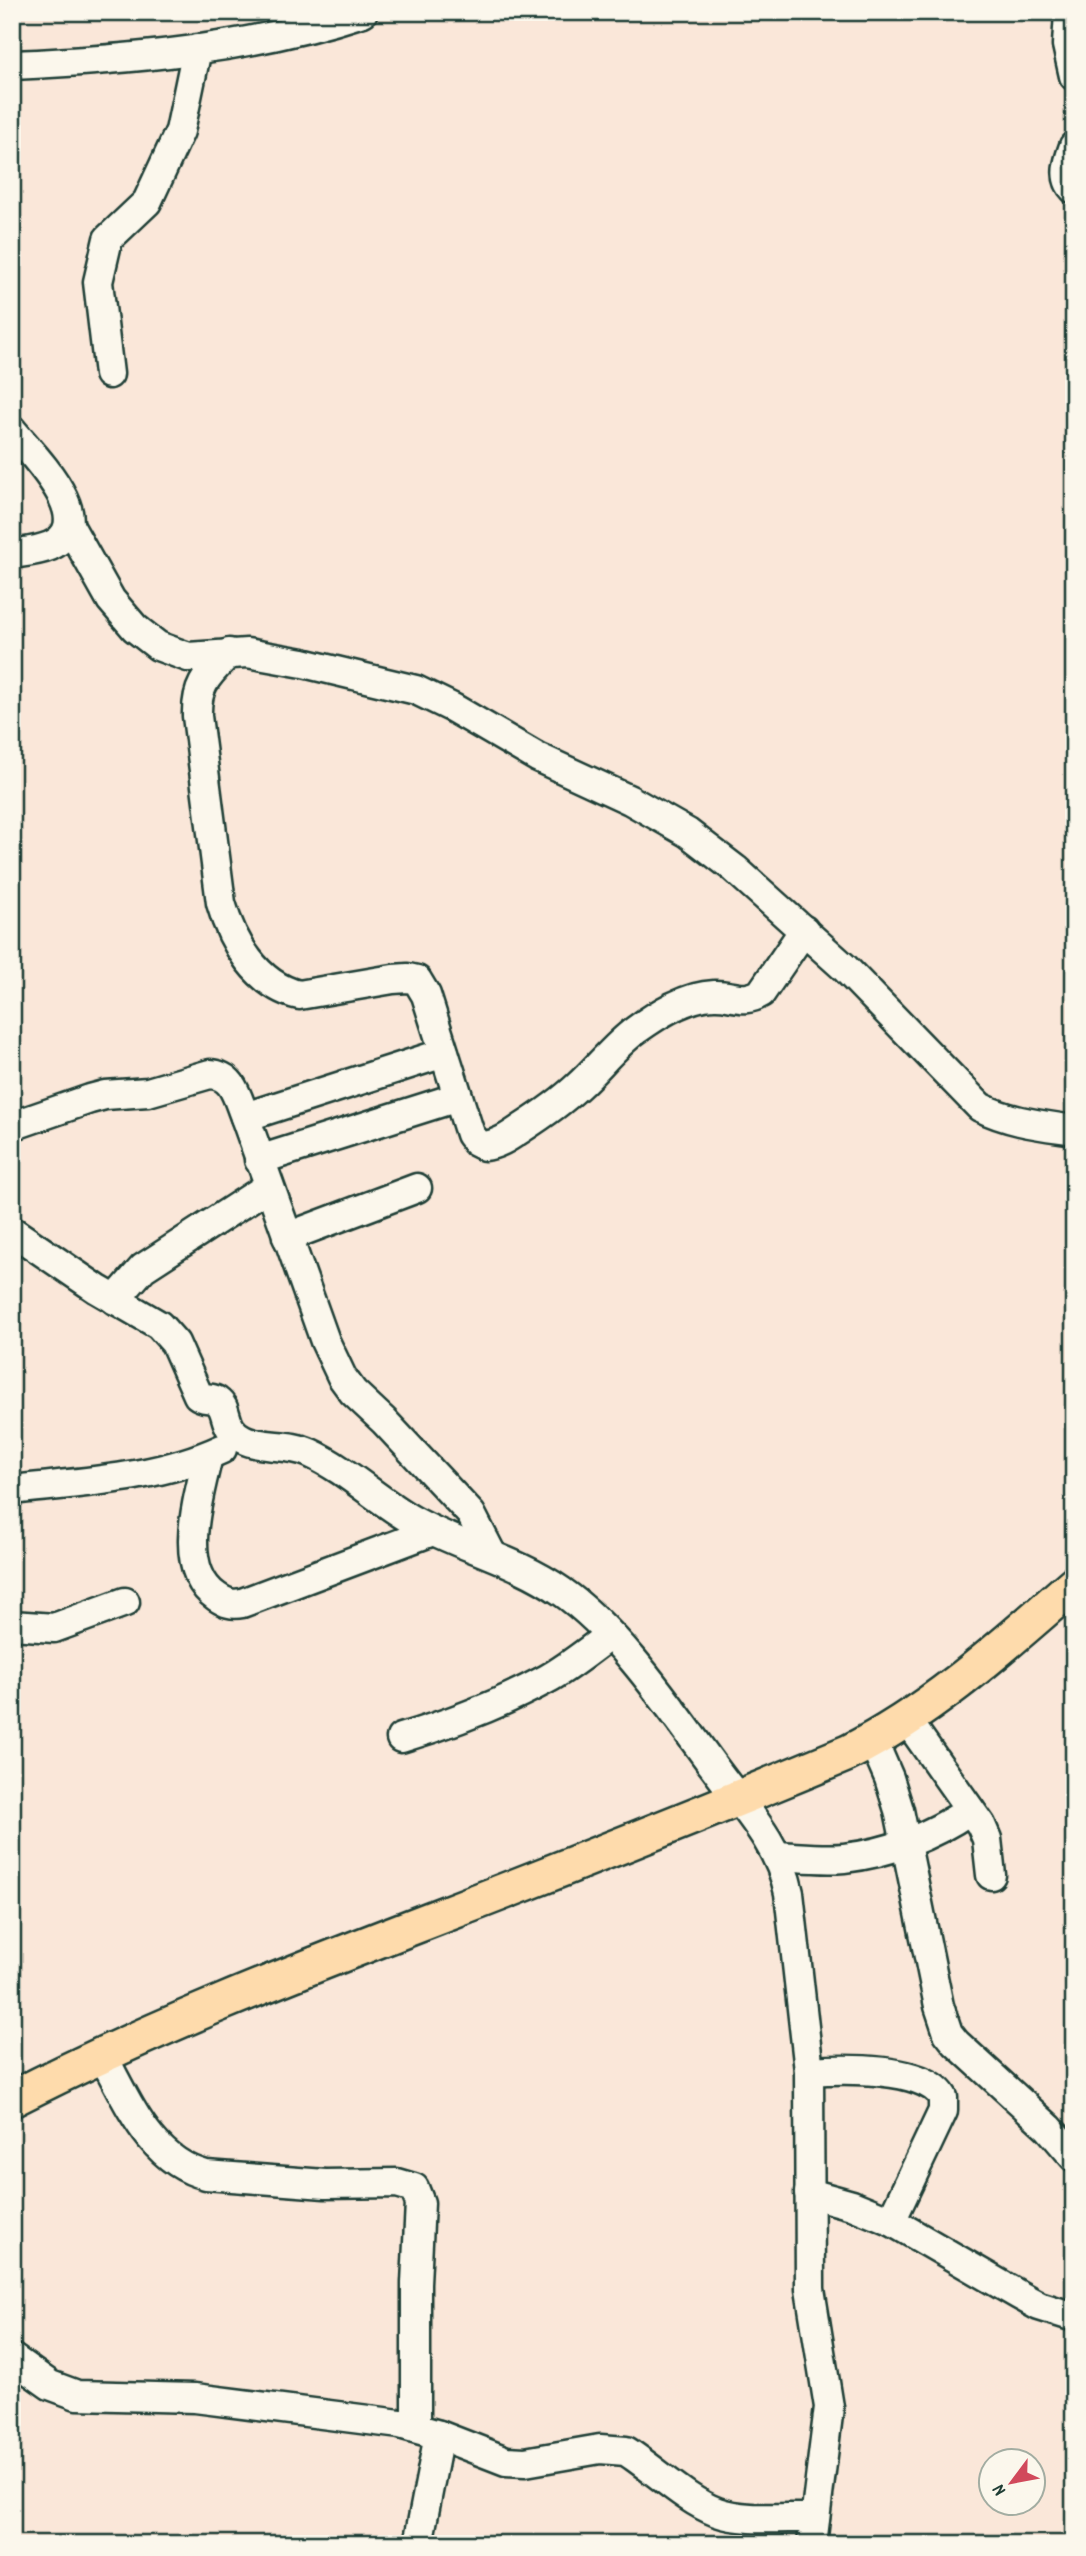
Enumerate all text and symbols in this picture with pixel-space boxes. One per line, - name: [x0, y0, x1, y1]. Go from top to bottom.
- north arrow: [978, 2448, 1048, 2518]
- text: N: [987, 2478, 1014, 2500]

